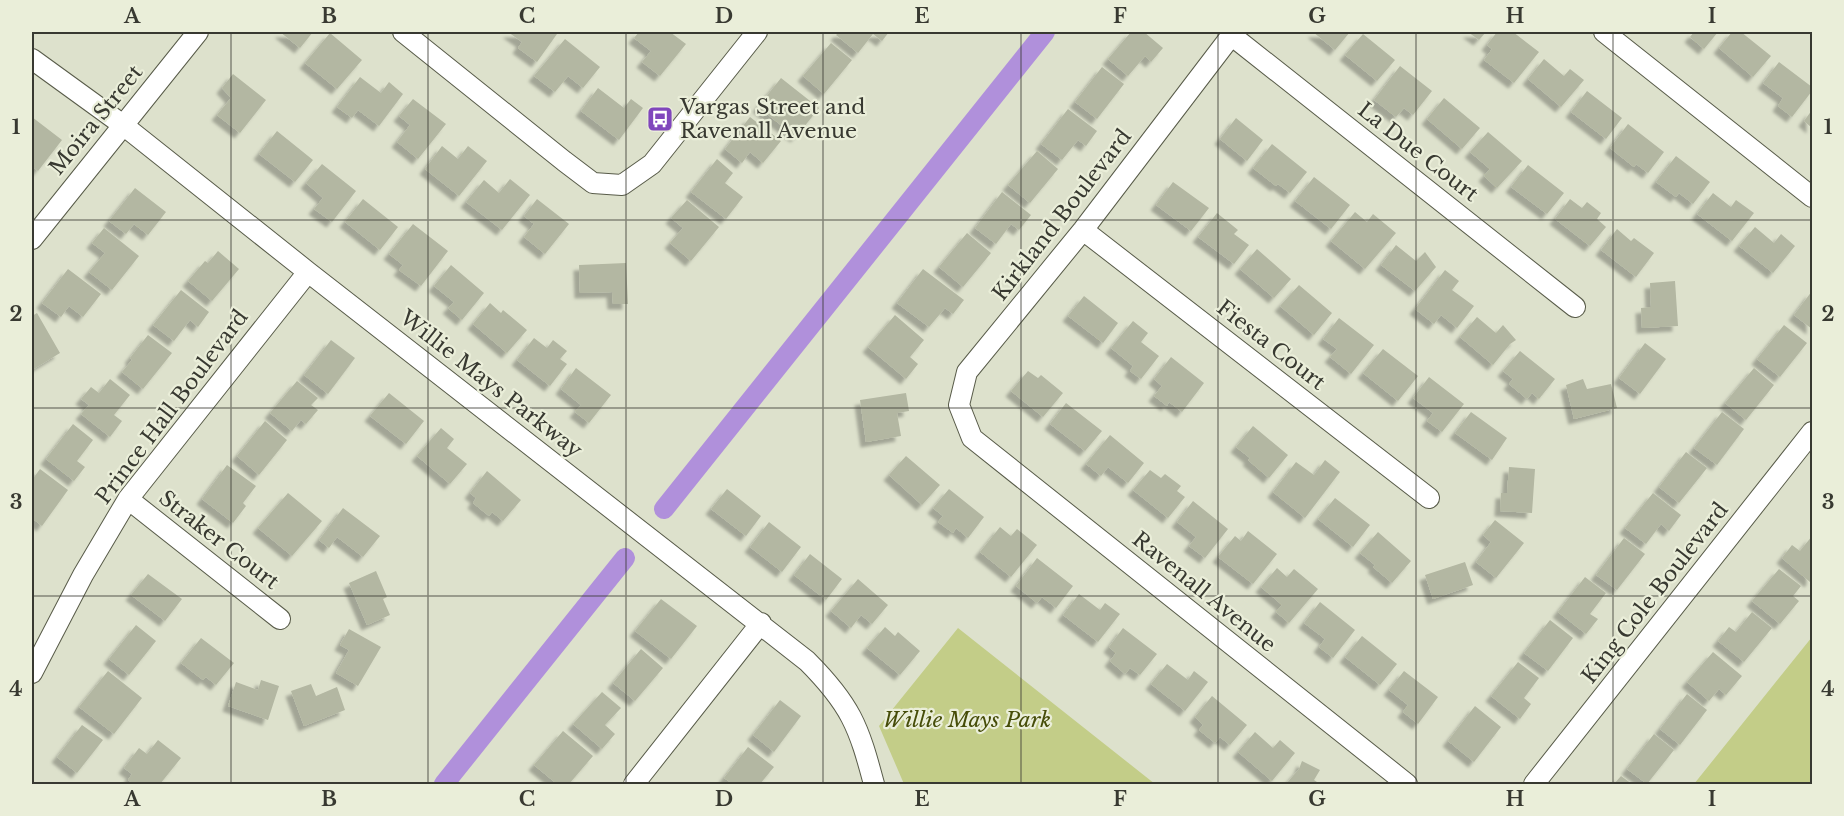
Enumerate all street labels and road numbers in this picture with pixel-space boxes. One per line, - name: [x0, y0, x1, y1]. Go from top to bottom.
- street label: Moira Street: [44, 60, 148, 180]
- street label: La Due Court: [1352, 97, 1484, 207]
- street label: Kirkland Boulevard: [987, 124, 1137, 306]
- street label: Fiesta Court: [1211, 294, 1331, 396]
- street label: Willie Mays Parkway: [394, 304, 588, 464]
- street label: Prince Hall Boulevard: [90, 305, 254, 509]
- street label: Straker Court: [154, 485, 284, 595]
- street label: King Cole Boulevard: [1576, 497, 1734, 689]
- street label: Ravenall Avenue: [1127, 526, 1281, 658]

